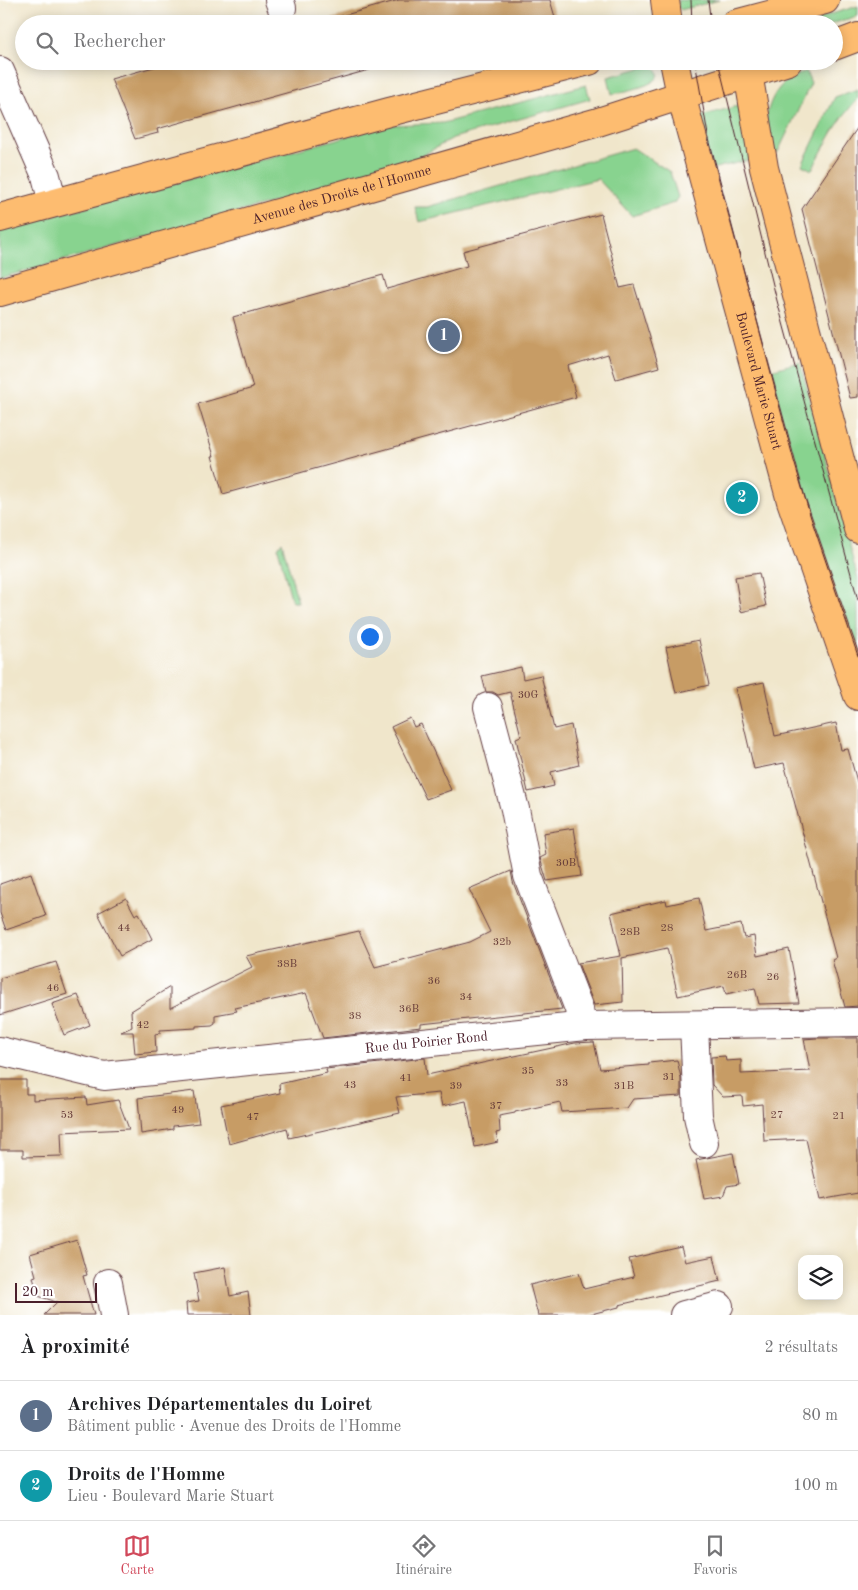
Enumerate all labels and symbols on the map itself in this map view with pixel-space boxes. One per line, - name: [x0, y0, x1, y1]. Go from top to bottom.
- street label: Avenue des Droits de l'Homme: [250, 163, 433, 227]
- street label: Boulevard Marie Stuart: [733, 310, 784, 452]
- pin: 1: [428, 317, 460, 355]
- pin: 2: [726, 479, 758, 517]
- your location: [357, 624, 383, 650]
- house number: 30G: [518, 690, 538, 701]
- house number: 30B: [556, 858, 576, 869]
- house number: 44: [118, 923, 130, 934]
- house number: 28: [661, 923, 673, 934]
- house number: 28B: [620, 927, 640, 938]
- house number: 32b: [493, 937, 512, 948]
- house number: 38B: [277, 959, 297, 970]
- house number: 26B: [727, 970, 747, 981]
- house number: 26: [767, 972, 779, 983]
- house number: 36: [428, 976, 440, 987]
- house number: 46: [47, 983, 59, 994]
- house number: 34: [460, 992, 472, 1003]
- house number: 36B: [399, 1004, 419, 1015]
- house number: 38: [349, 1011, 361, 1022]
- house number: 42: [137, 1020, 149, 1031]
- street label: Rue du Poirier Rond: [364, 1029, 489, 1056]
- house number: 35: [522, 1066, 534, 1077]
- house number: 31: [663, 1072, 675, 1083]
- house number: 41: [400, 1073, 412, 1084]
- house number: 33: [556, 1078, 568, 1089]
- house number: 43: [344, 1080, 356, 1091]
- house number: 39: [450, 1081, 462, 1092]
- house number: 31B: [614, 1081, 634, 1092]
- house number: 37: [490, 1101, 502, 1112]
- house number: 49: [172, 1105, 184, 1116]
- house number: 53: [61, 1110, 73, 1121]
- house number: 27: [771, 1110, 783, 1121]
- house number: 21: [833, 1111, 845, 1122]
- house number: 47: [247, 1112, 259, 1123]
- scale bar: [15, 1280, 98, 1303]

